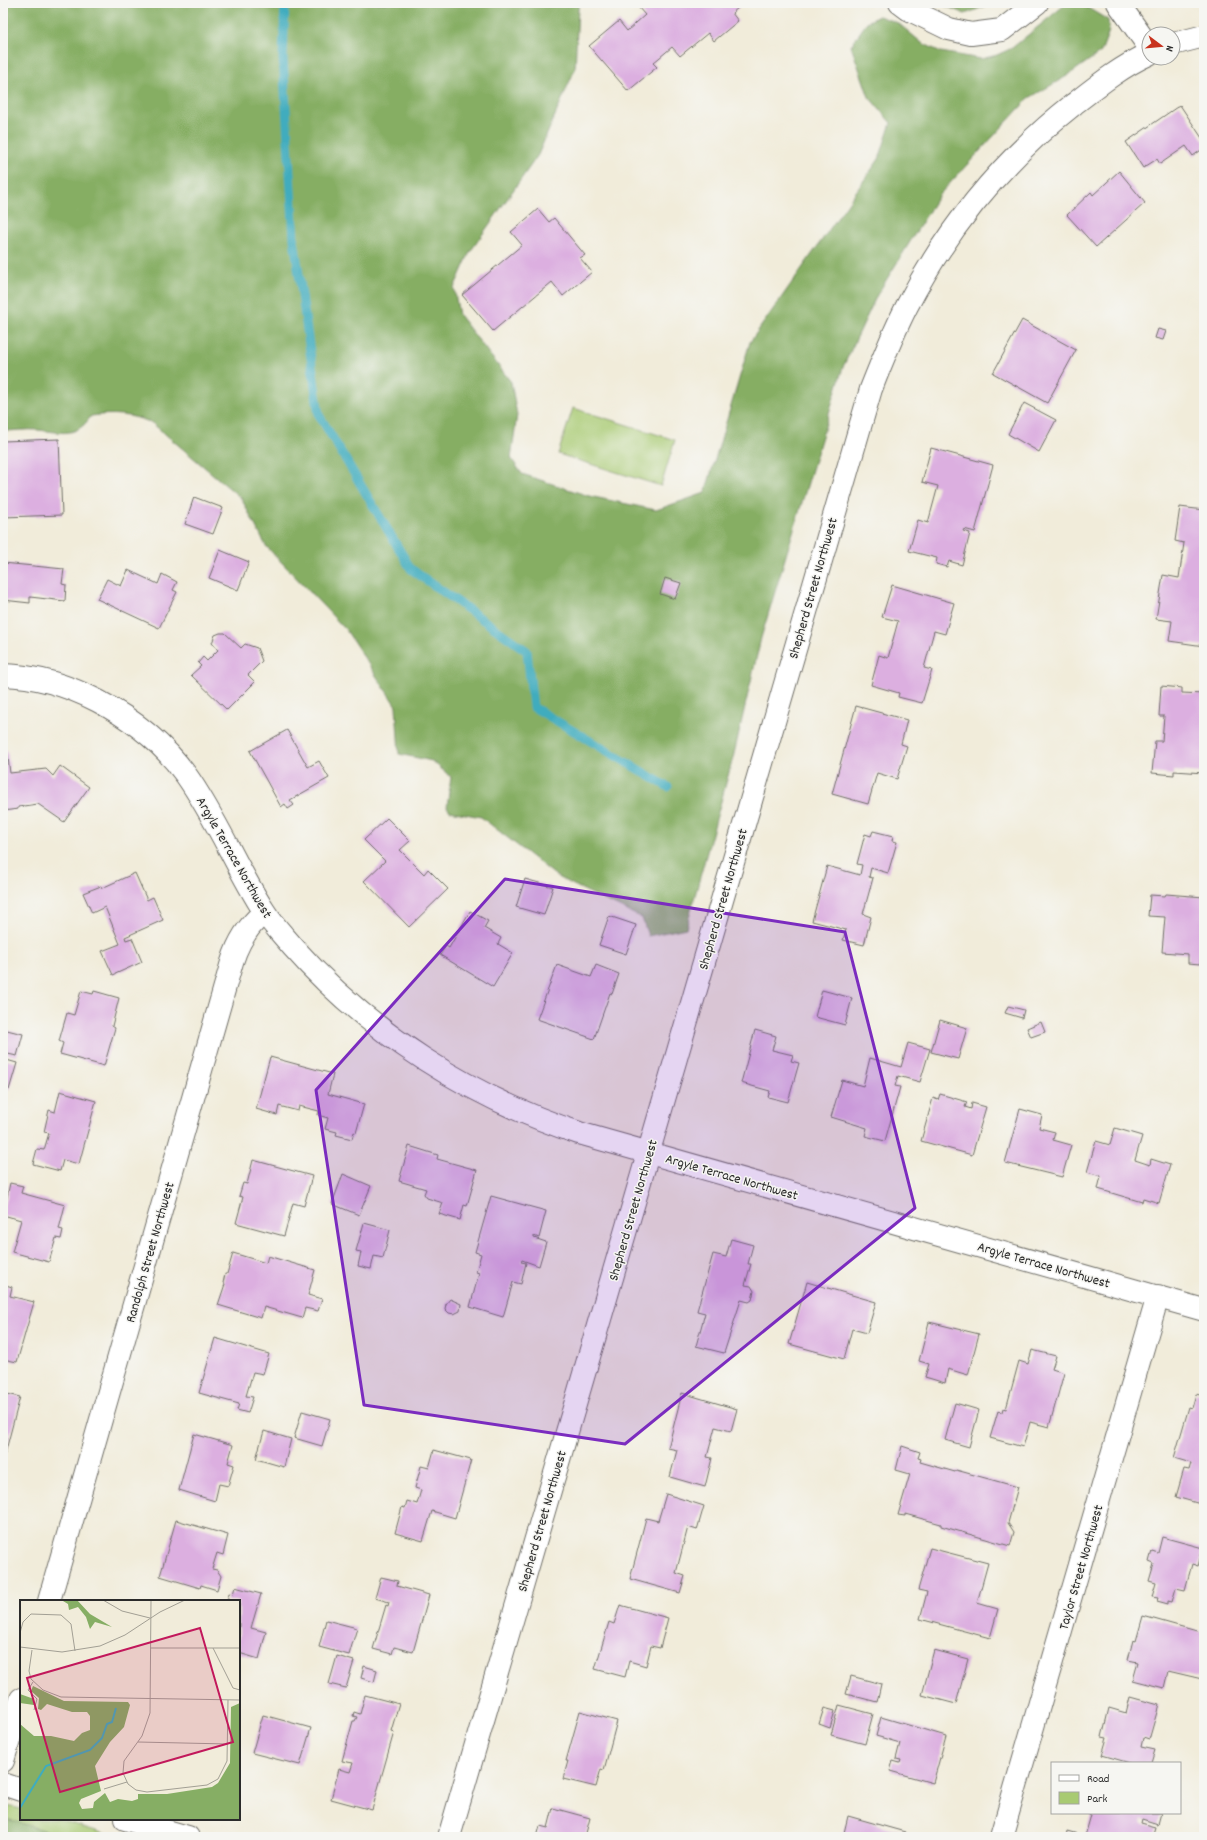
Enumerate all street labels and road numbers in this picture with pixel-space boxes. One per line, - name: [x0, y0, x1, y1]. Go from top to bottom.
- street label: Shepherd Street Northwest: [784, 516, 844, 662]
- street label: Argyle Terrace Northwest: [190, 794, 276, 922]
- street label: Shepherd Street Northwest: [694, 827, 754, 973]
- street label: Shepherd Street Northwest: [604, 1138, 664, 1284]
- street label: Argyle Terrace Northwest: [663, 1149, 800, 1206]
- street label: Randolph Street Northwest: [121, 1180, 181, 1325]
- street label: Argyle Terrace Northwest: [975, 1237, 1112, 1294]
- street label: Shepherd Street Northwest: [513, 1449, 573, 1595]
- street label: Taylor Street Northwest: [1055, 1503, 1109, 1632]

